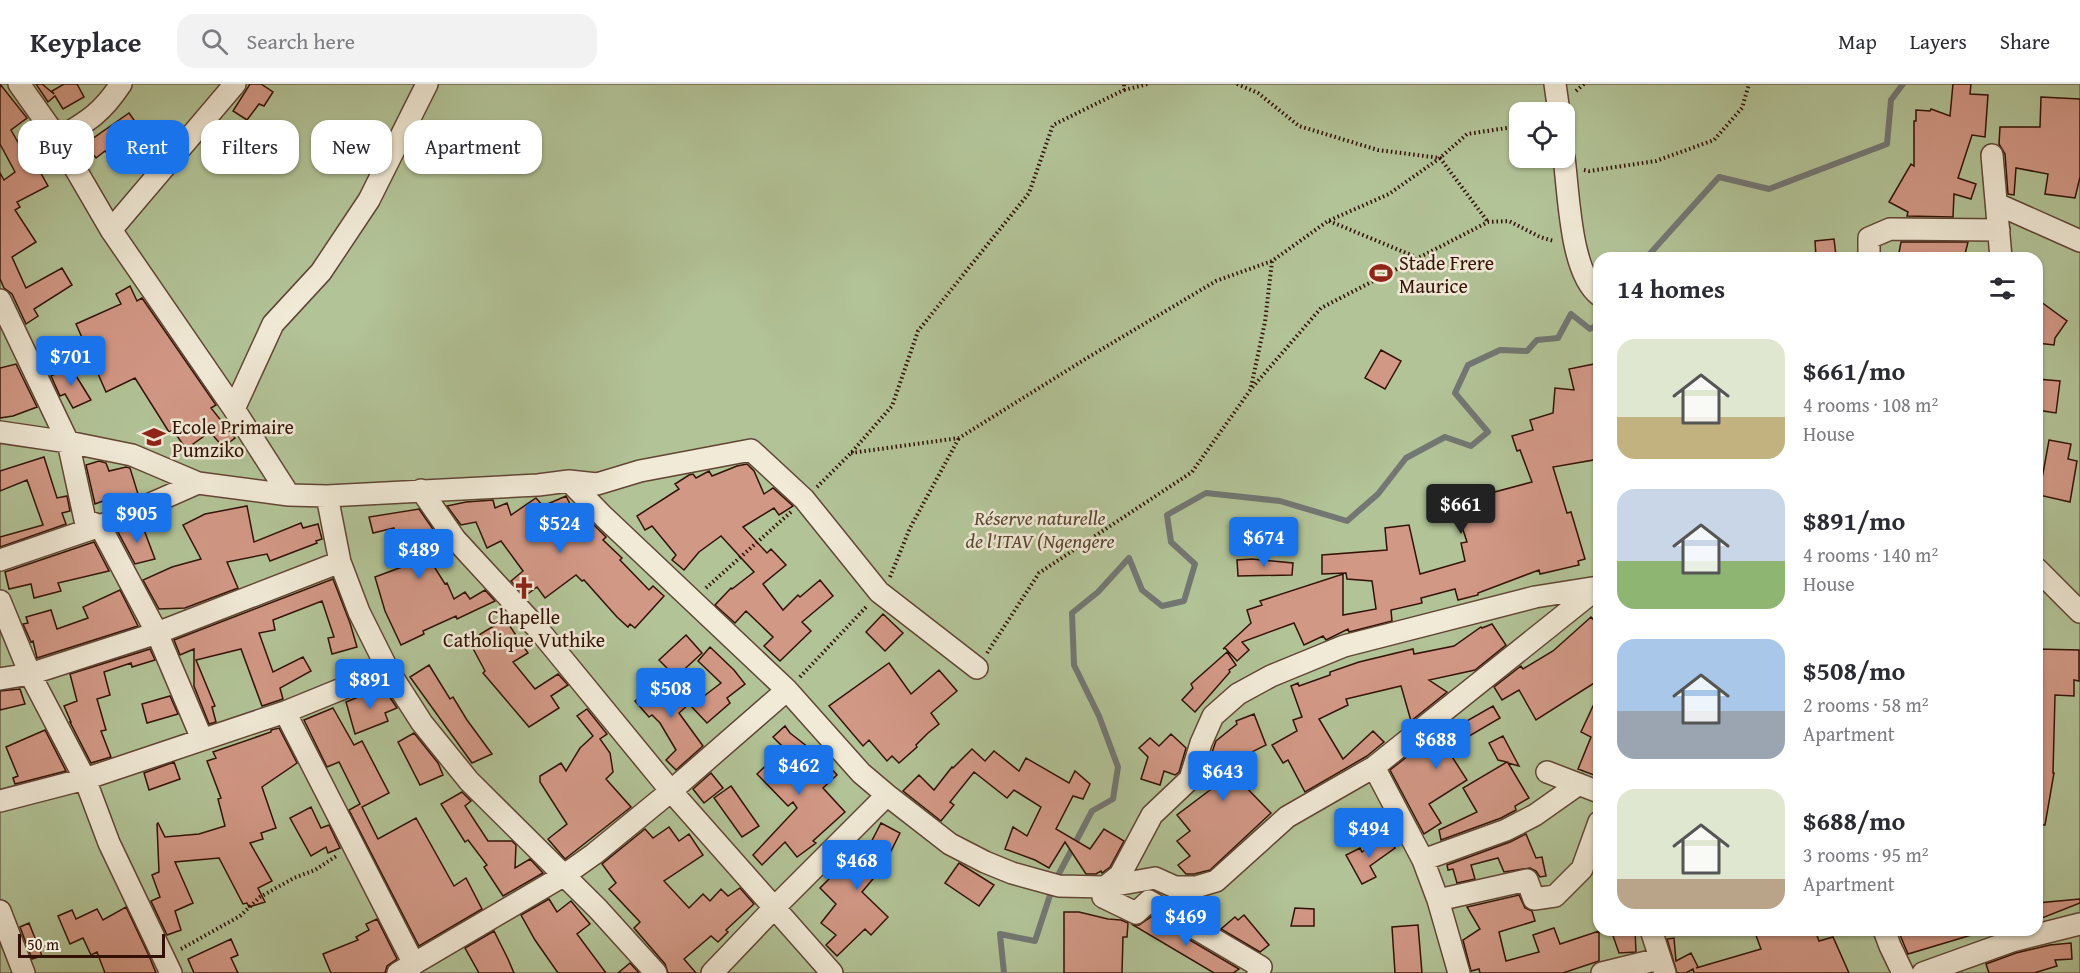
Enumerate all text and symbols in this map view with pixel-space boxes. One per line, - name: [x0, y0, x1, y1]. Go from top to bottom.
- search box: [177, 14, 597, 68]
- text: Keyplace: [30, 21, 141, 62]
- icon: search: [198, 25, 231, 58]
- text: Search here: [246, 25, 355, 57]
- text: Map: [1838, 26, 1877, 57]
- text: Layers: [1910, 26, 1967, 57]
- text: Share: [2000, 26, 2050, 57]
- map controls: [1509, 102, 1575, 168]
- button: locate: [1509, 102, 1575, 168]
- chip: Buy: [18, 120, 94, 174]
- chip: Rent: [106, 120, 189, 174]
- chip: Filters: [201, 120, 299, 174]
- chip: New: [311, 120, 392, 174]
- chip: Apartment: [404, 120, 542, 174]
- place label: Stade Frere Maurice: [1399, 248, 1494, 300]
- sports icon: Stade Frere Maurice: [1368, 260, 1394, 286]
- text: 14 homes: [1617, 269, 1725, 308]
- icon: filters: [1986, 272, 2019, 305]
- pin: $701: [35, 336, 107, 387]
- text: $701: [50, 341, 92, 370]
- text: $661/mo: [1803, 351, 1905, 390]
- icon: home: [1665, 363, 1737, 435]
- text: 4 rooms · 108 m²: [1803, 390, 1938, 419]
- place label: Ecole Primaire Pumziko: [172, 412, 294, 464]
- text: House: [1803, 419, 1855, 448]
- school or university icon: Ecole Primaire Pumziko: [141, 424, 167, 450]
- pin: $661: [1425, 484, 1497, 535]
- text: $661: [1440, 489, 1482, 518]
- pin: $905: [101, 493, 173, 544]
- text: $905: [116, 498, 158, 527]
- text: $891/mo: [1803, 501, 1905, 540]
- pin: $524: [524, 503, 596, 554]
- park label: Réserve naturelle de l'ITAV (Ngengere: [965, 503, 1115, 555]
- text: $524: [539, 508, 581, 537]
- icon: home: [1665, 513, 1737, 585]
- pin: $674: [1228, 517, 1300, 568]
- text: $674: [1243, 522, 1285, 551]
- pin: $489: [383, 529, 455, 580]
- text: $489: [398, 534, 440, 563]
- text: 4 rooms · 140 m²: [1803, 540, 1938, 569]
- text: House: [1803, 569, 1855, 598]
- church icon: Chapelle Catholique Vuthike: [511, 575, 537, 601]
- place label: Chapelle Catholique Vuthike: [443, 602, 605, 654]
- text: $508/mo: [1803, 651, 1905, 690]
- pin: $891: [334, 659, 406, 710]
- icon: home: [1665, 663, 1737, 735]
- text: $891: [349, 664, 391, 693]
- pin: $508: [635, 668, 707, 719]
- text: $508: [650, 673, 692, 702]
- text: 2 rooms · 58 m²: [1803, 690, 1929, 719]
- pin: $688: [1400, 719, 1472, 770]
- text: Apartment: [1803, 719, 1895, 748]
- text: $688: [1415, 724, 1457, 753]
- pin: $462: [763, 745, 835, 796]
- text: $462: [778, 750, 820, 779]
- pin: $643: [1187, 751, 1259, 802]
- text: $643: [1202, 756, 1244, 785]
- text: $688/mo: [1803, 801, 1905, 840]
- pin: $494: [1333, 808, 1405, 859]
- text: $494: [1348, 813, 1390, 842]
- icon: home: [1665, 813, 1737, 885]
- pin: $468: [821, 840, 893, 891]
- text: 3 rooms · 95 m²: [1803, 840, 1929, 869]
- text: $468: [836, 845, 878, 874]
- text: Apartment: [1803, 869, 1895, 898]
- pin: $469: [1150, 896, 1222, 947]
- text: $469: [1165, 901, 1207, 930]
- scale bar: [18, 931, 165, 958]
- text: 50 m: [27, 932, 59, 956]

